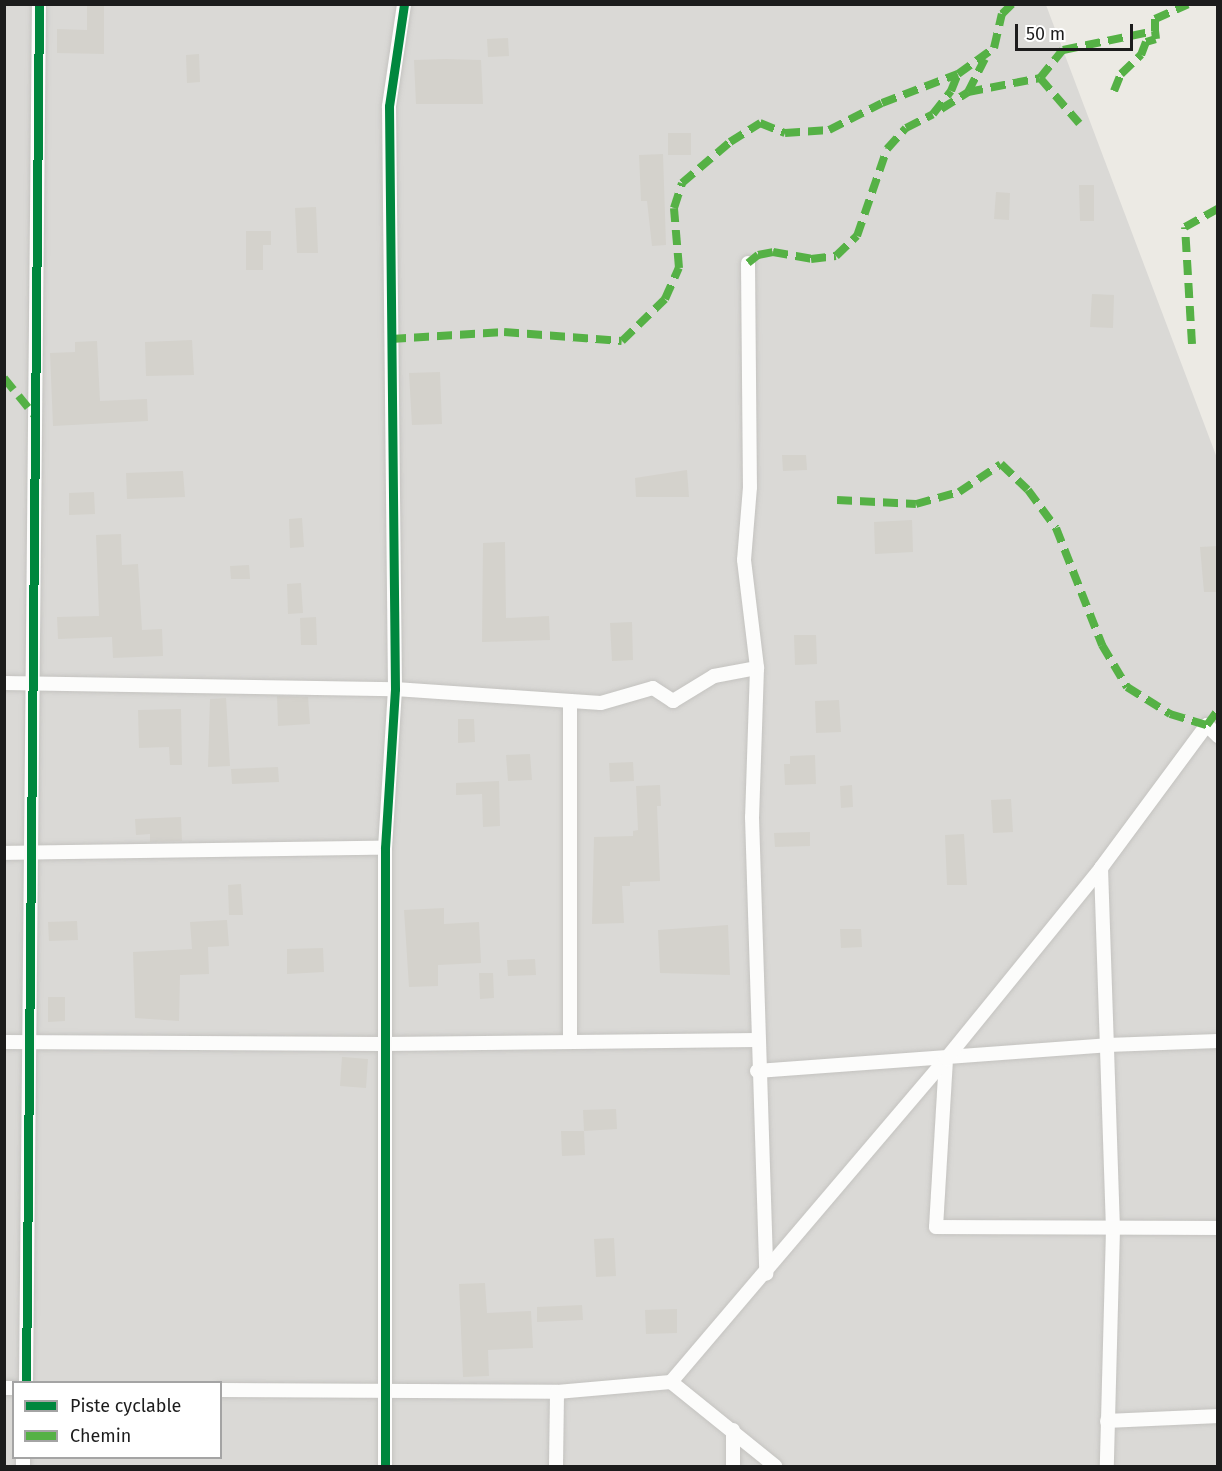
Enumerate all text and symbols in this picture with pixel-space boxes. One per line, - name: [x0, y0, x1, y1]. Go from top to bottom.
- scale bar: [1018, 12, 1136, 50]
- text: 50 m: [1026, 23, 1065, 45]
- legend: [12, 1381, 222, 1459]
- text: Piste cyclable: [70, 1395, 181, 1417]
- text: Chemin: [70, 1425, 131, 1447]

